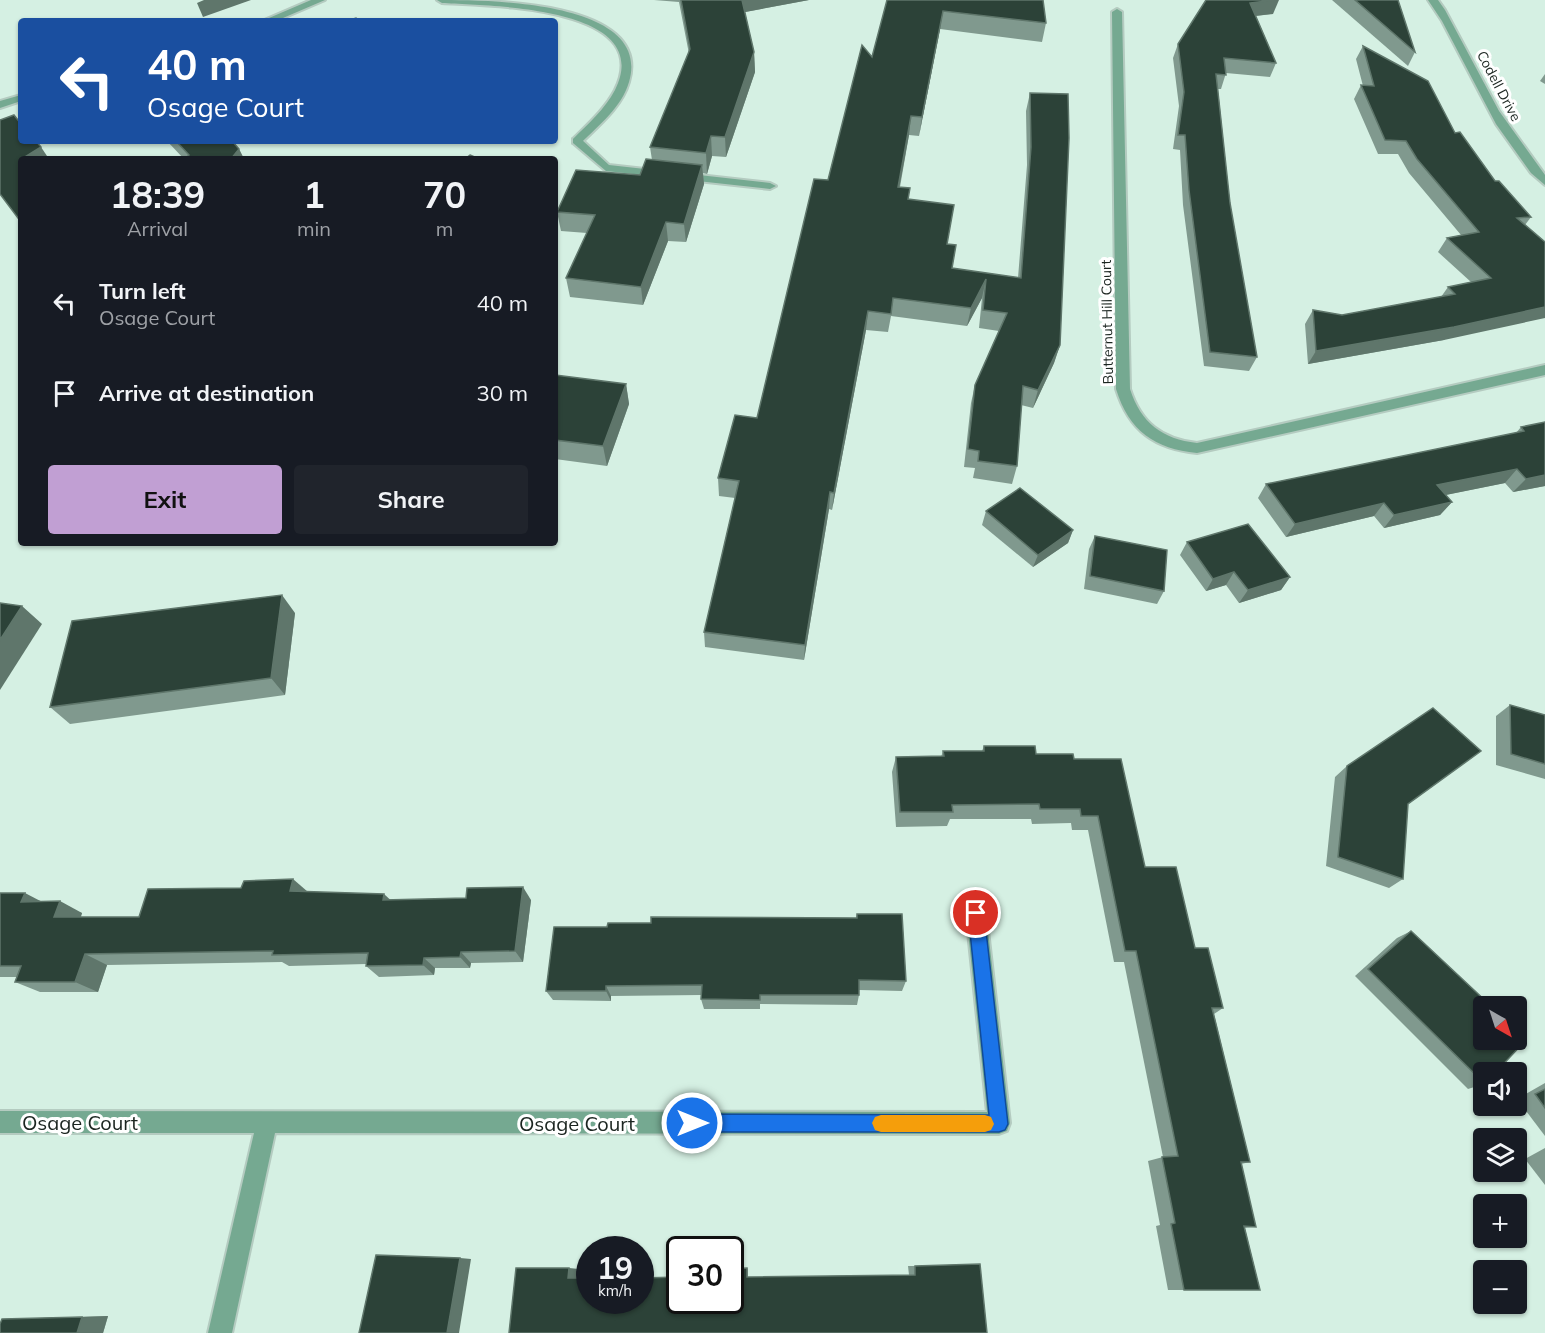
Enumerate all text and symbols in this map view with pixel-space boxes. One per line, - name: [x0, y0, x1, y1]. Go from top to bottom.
- text: 40 m: [147, 38, 247, 91]
- icon: left: [48, 42, 126, 120]
- street label: Codell Drive: [1473, 48, 1525, 124]
- text: Osage Court: [147, 90, 304, 124]
- text: 18:39: [110, 172, 205, 217]
- text: 1: [303, 172, 325, 217]
- text: 70: [423, 172, 466, 217]
- text: Arrival: [127, 216, 188, 241]
- text: min: [297, 216, 331, 241]
- text: m: [436, 216, 453, 241]
- street label: Butternut Hill Court: [1097, 259, 1117, 384]
- text: Turn left: [99, 277, 186, 305]
- icon: left: [48, 287, 81, 320]
- text: 40 m: [477, 289, 528, 317]
- text: Osage Court: [99, 305, 215, 330]
- icon: arrive: [48, 377, 81, 410]
- text: Arrive at destination: [99, 379, 314, 407]
- text: 30 m: [477, 379, 528, 407]
- button: Exit: [48, 465, 282, 534]
- button: Share: [294, 465, 528, 534]
- pin: [950, 887, 1001, 938]
- icon: arrive: [959, 896, 992, 929]
- north arrow: [1473, 996, 1527, 1050]
- map controls: [1473, 996, 1527, 1314]
- button: sound: [1473, 1062, 1527, 1116]
- position arrow: [660, 1091, 724, 1155]
- street label: Osage Court: [22, 1110, 138, 1135]
- street label: Osage Court: [519, 1111, 635, 1136]
- button: layers: [1473, 1128, 1527, 1182]
- button: +: [1473, 1194, 1527, 1248]
- speed limit sign: 30: [666, 1236, 744, 1314]
- text: 19: [597, 1249, 633, 1287]
- button: −: [1473, 1260, 1527, 1314]
- text: km/h: [598, 1281, 632, 1300]

